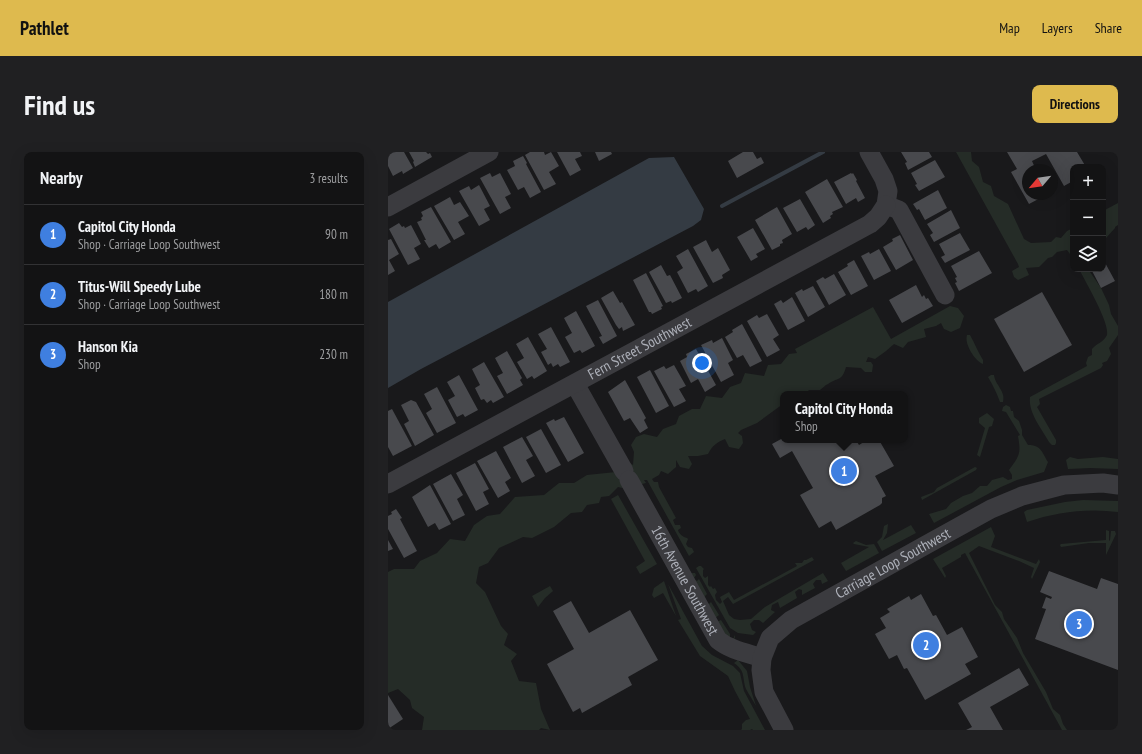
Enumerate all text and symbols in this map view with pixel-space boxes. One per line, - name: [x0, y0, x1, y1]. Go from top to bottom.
- text: Pathlet: [20, 16, 69, 40]
- text: Map: [999, 19, 1020, 37]
- text: Layers: [1042, 19, 1073, 37]
- text: Share: [1095, 19, 1122, 37]
- button: Directions: [1032, 85, 1118, 123]
- text: Find us: [24, 86, 95, 123]
- north arrow: [1022, 164, 1058, 200]
- map controls: [1070, 164, 1106, 272]
- button: +: [1070, 164, 1106, 200]
- text: Nearby: [40, 167, 83, 189]
- text: 3 results: [309, 170, 348, 187]
- button: −: [1070, 200, 1106, 236]
- text: Capitol City Honda: [78, 217, 176, 236]
- text: 1: [50, 226, 56, 243]
- text: 90 m: [325, 226, 348, 243]
- text: Shop · Carriage Loop Southwest: [78, 236, 220, 253]
- button: layers: [1070, 236, 1106, 272]
- text: Titus-Will Speedy Lube: [78, 277, 201, 296]
- text: 2: [50, 286, 56, 303]
- text: 180 m: [319, 286, 348, 303]
- text: Shop · Carriage Loop Southwest: [78, 296, 220, 313]
- street label: Fern Street Southwest: [584, 312, 695, 383]
- text: Hanson Kia: [78, 337, 138, 356]
- text: 3: [50, 346, 56, 363]
- text: 230 m: [319, 346, 348, 363]
- your location: [692, 353, 712, 373]
- text: Shop: [78, 356, 101, 373]
- popup: [780, 391, 908, 443]
- text: Capitol City Honda: [795, 399, 893, 418]
- text: Shop: [795, 418, 818, 435]
- pin: 1: [831, 456, 857, 486]
- street label: 16th Avenue Southwest: [647, 522, 723, 638]
- street label: Carriage Loop Southwest: [832, 523, 954, 602]
- pin: 3: [1066, 609, 1092, 639]
- pin: 2: [913, 630, 939, 660]

